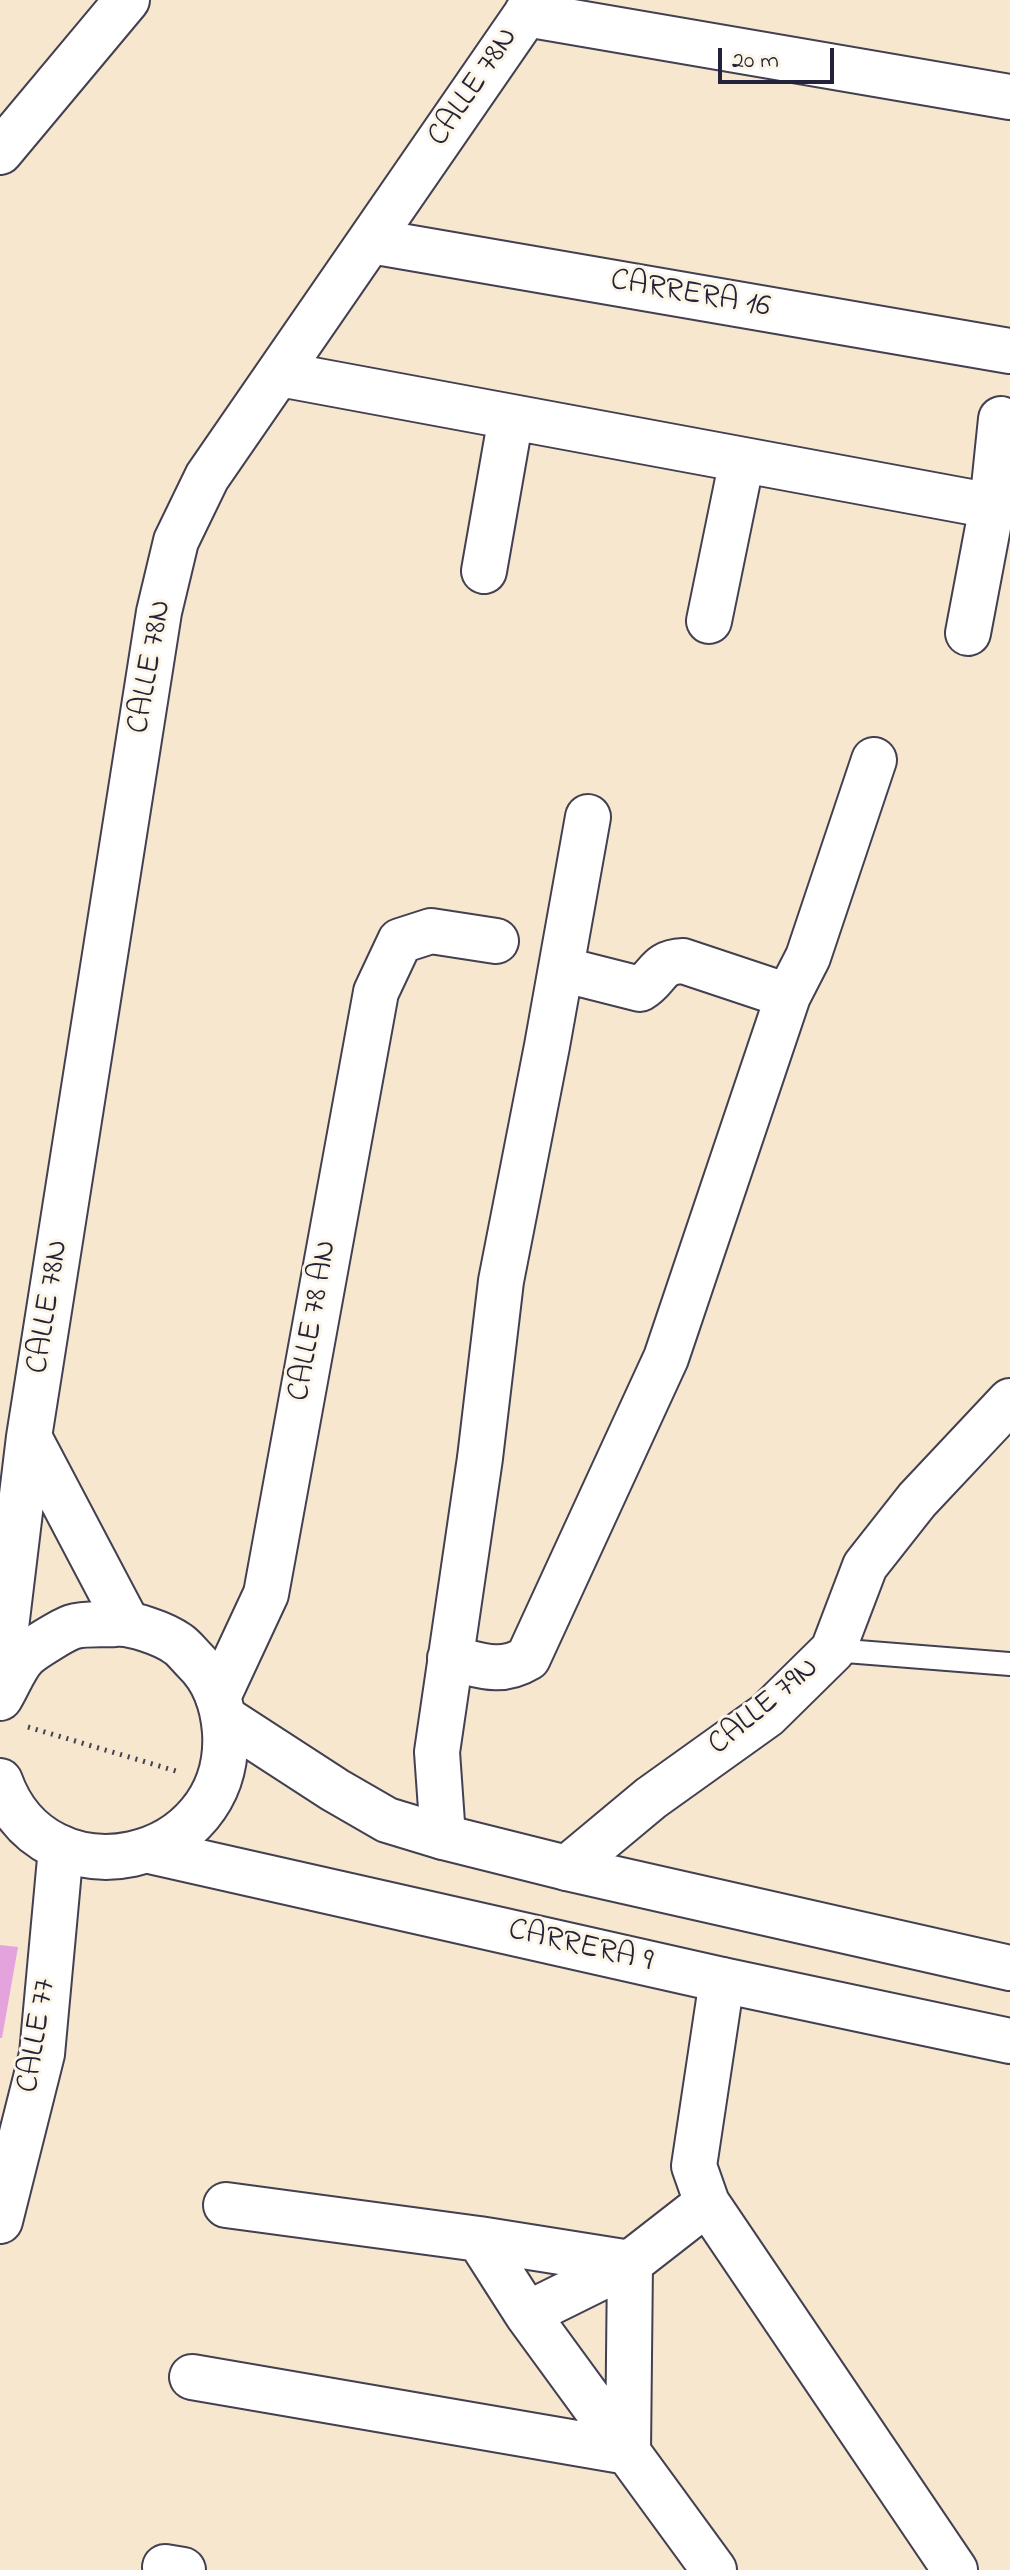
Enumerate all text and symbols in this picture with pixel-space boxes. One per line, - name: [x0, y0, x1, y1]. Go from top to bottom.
- street label: CALLE 78N: [421, 21, 529, 155]
- scale bar: [722, 32, 838, 82]
- text: 20 m: [732, 44, 779, 79]
- street label: CARRERA 16: [607, 263, 773, 329]
- street label: CALLE 78N: [121, 597, 183, 737]
- street label: CALLE 78N: [20, 1237, 80, 1377]
- street label: CALLE 78 AN: [282, 1237, 348, 1405]
- street label: CALLE 79N: [702, 1651, 828, 1765]
- street label: CARRERA 9: [504, 1913, 656, 1983]
- street label: CALLE 77: [11, 1976, 67, 2096]

